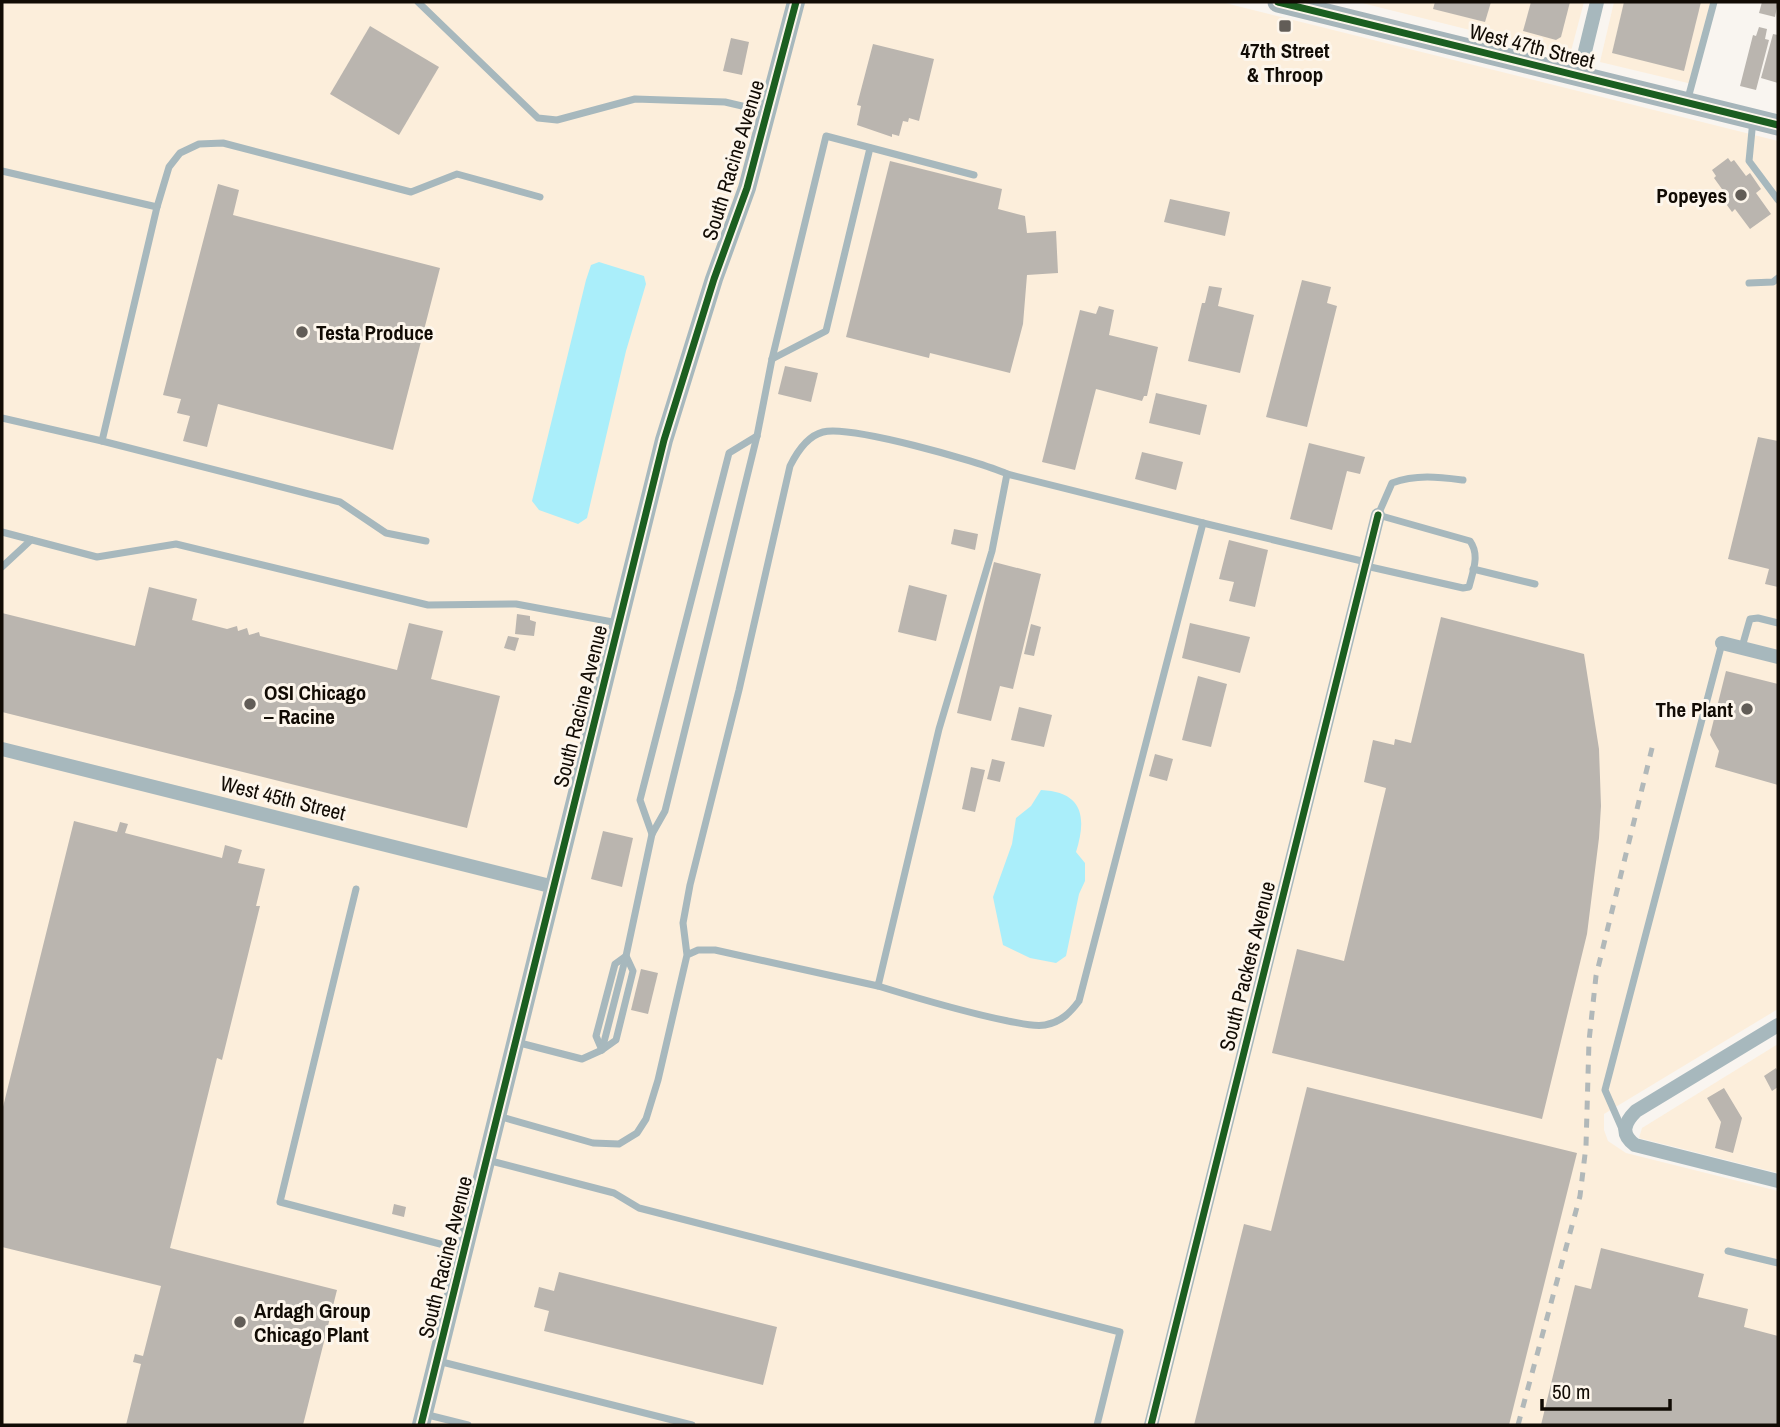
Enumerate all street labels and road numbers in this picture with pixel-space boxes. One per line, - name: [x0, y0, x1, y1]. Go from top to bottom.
- street label: West 47th Street: [1466, 16, 1598, 76]
- street label: South Racine Avenue: [695, 76, 771, 244]
- street label: South Racine Avenue: [546, 622, 614, 790]
- street label: West 45th Street: [217, 768, 349, 828]
- street label: South Packers Avenue: [1212, 878, 1282, 1054]
- street label: South Racine Avenue: [411, 1173, 479, 1341]

